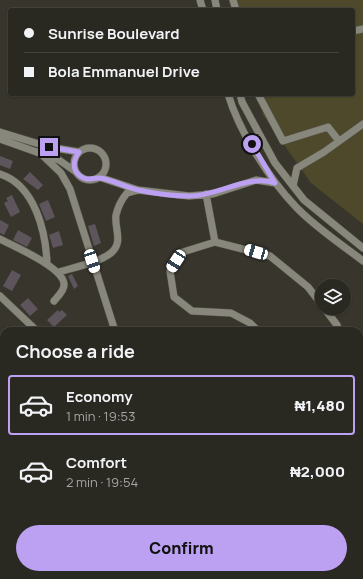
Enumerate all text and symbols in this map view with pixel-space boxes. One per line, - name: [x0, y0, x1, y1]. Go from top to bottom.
- text: Sunrise Boulevard: [48, 23, 180, 44]
- text: Bola Emmanuel Drive: [48, 61, 200, 82]
- route start: [243, 135, 261, 153]
- route end: [40, 138, 58, 156]
- car: [243, 243, 269, 261]
- car: [83, 248, 101, 274]
- car: [164, 248, 188, 274]
- map controls: [315, 279, 351, 315]
- button: layers: [315, 279, 351, 315]
- text: Choose a ride: [16, 339, 135, 363]
- text: Economy: [66, 386, 133, 407]
- icon: car: [18, 387, 54, 423]
- text: ₦1,480: [295, 395, 345, 416]
- text: 1 min · 19:53: [66, 407, 135, 425]
- text: Comfort: [66, 452, 127, 473]
- icon: car: [18, 453, 54, 489]
- text: ₦2,000: [290, 461, 345, 482]
- text: 2 min · 19:54: [66, 473, 138, 491]
- button: Confirm: [16, 525, 347, 571]

